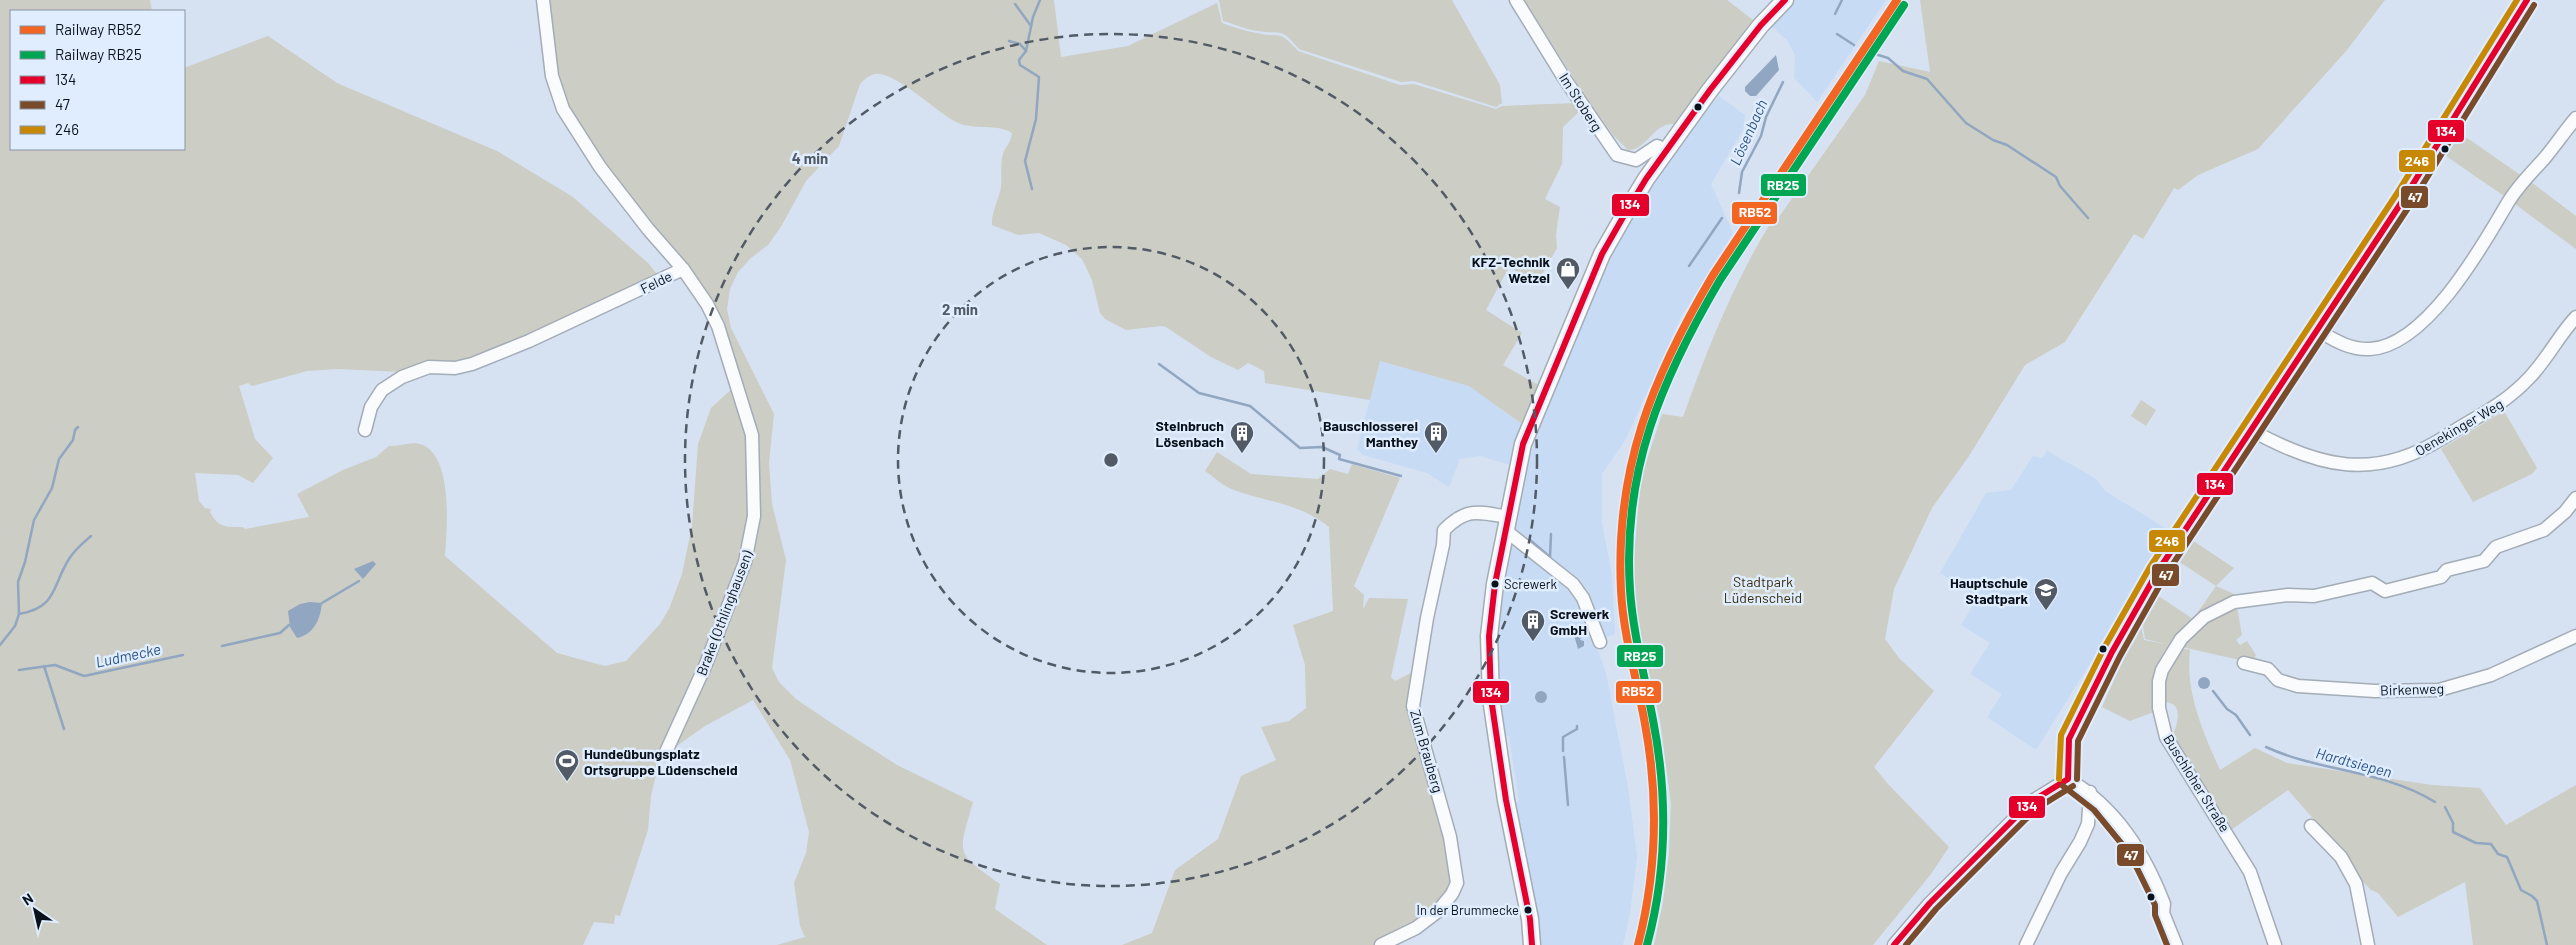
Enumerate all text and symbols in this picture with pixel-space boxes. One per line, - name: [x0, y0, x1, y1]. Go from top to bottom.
- legend: [10, 10, 185, 150]
- text: Railway RB52: [55, 20, 142, 38]
- text: Railway RB25: [55, 45, 142, 63]
- text: 134: [55, 70, 76, 88]
- street label: Im Stoberg: [1556, 70, 1606, 134]
- text: 47: [55, 95, 70, 113]
- water label: Lösenbach: [1726, 96, 1771, 168]
- unlabelled marker: [1693, 102, 1703, 112]
- line badge: 134: [2427, 119, 2465, 143]
- text: 246: [55, 120, 79, 138]
- text: 134: [2436, 122, 2457, 139]
- unlabelled marker: [2440, 144, 2450, 154]
- text: 4 min: [792, 149, 828, 167]
- line badge: 246: [2398, 149, 2436, 173]
- text: 246: [2405, 152, 2429, 169]
- line badge: RB25: [1760, 173, 1807, 197]
- text: RB25: [1767, 176, 1800, 193]
- line badge: 47: [2400, 185, 2429, 209]
- text: 47: [2408, 188, 2422, 205]
- line badge: 134: [1611, 193, 1650, 217]
- text: 134: [1620, 195, 1641, 212]
- line badge: RB52: [1731, 201, 1778, 225]
- text: RB52: [1739, 203, 1771, 220]
- place label: KFZ-Technik Wetzel: [1472, 253, 1551, 286]
- shop icon: KFZ-Technik Wetzel: [1555, 256, 1581, 290]
- street label: Felde: [637, 267, 675, 297]
- text: 2 min: [942, 300, 978, 318]
- street label: Oenekinger Weg: [2412, 395, 2506, 459]
- place label: Steinbruch Lösenbach: [1155, 417, 1224, 450]
- place label: Bauschlosserei Manthey: [1323, 417, 1418, 450]
- building icon: Steinbruch Lösenbach: [1229, 420, 1255, 454]
- building icon: Bauschlosserei Manthey: [1423, 420, 1449, 454]
- centre of rings: [1102, 451, 1120, 469]
- line badge: 134: [2196, 472, 2234, 496]
- text: 134: [2205, 475, 2226, 492]
- line badge: 246: [2148, 529, 2186, 553]
- text: 246: [2155, 532, 2179, 549]
- street label: Brake (Othlinghausen): [692, 548, 756, 678]
- line badge: 47: [2151, 563, 2180, 587]
- text: 47: [2159, 566, 2173, 583]
- park label: Stadtpark Lüdenscheid: [1724, 573, 1802, 606]
- place label: Hauptschule Stadtpark: [1950, 574, 2029, 607]
- place label: Screwerk: [1504, 576, 1558, 592]
- school or university icon: Hauptschule Stadtpark: [2033, 577, 2059, 611]
- marker: Screwerk: [1490, 579, 1500, 589]
- place label: Screwerk GmbH: [1550, 605, 1610, 638]
- building icon: Screwerk GmbH: [1520, 608, 1546, 642]
- water label: Ludmecke: [94, 639, 162, 671]
- line badge: RB25: [1616, 644, 1664, 668]
- unlabelled marker: [2098, 644, 2108, 654]
- text: RB25: [1624, 647, 1657, 664]
- street label: Birkenweg: [2380, 679, 2444, 699]
- line badge: 134: [1472, 680, 1510, 704]
- line badge: RB52: [1615, 680, 1662, 704]
- text: RB52: [1622, 682, 1654, 699]
- text: 134: [1481, 683, 1502, 700]
- street label: Zum Brauberg: [1407, 708, 1447, 794]
- street label: Buschloher Straße: [2160, 731, 2234, 835]
- water label: Hardtsiepen: [2314, 743, 2394, 781]
- place label: Hundeübungsplatz Ortsgruppe Lüdenscheid: [584, 745, 738, 778]
- sports icon: Hundeübungsplatz Ortsgruppe Lüdenscheid: [554, 748, 580, 782]
- line badge: 134: [2008, 795, 2046, 819]
- text: 134: [2017, 797, 2038, 814]
- line badge: 47: [2116, 843, 2145, 867]
- text: 47: [2124, 846, 2138, 863]
- north arrow: [10, 885, 60, 935]
- text: N: [19, 889, 36, 908]
- unlabelled marker: [2146, 892, 2156, 902]
- place label: In der Brummecke: [1417, 902, 1519, 918]
- marker: In der Brummecke: [1523, 905, 1533, 915]

